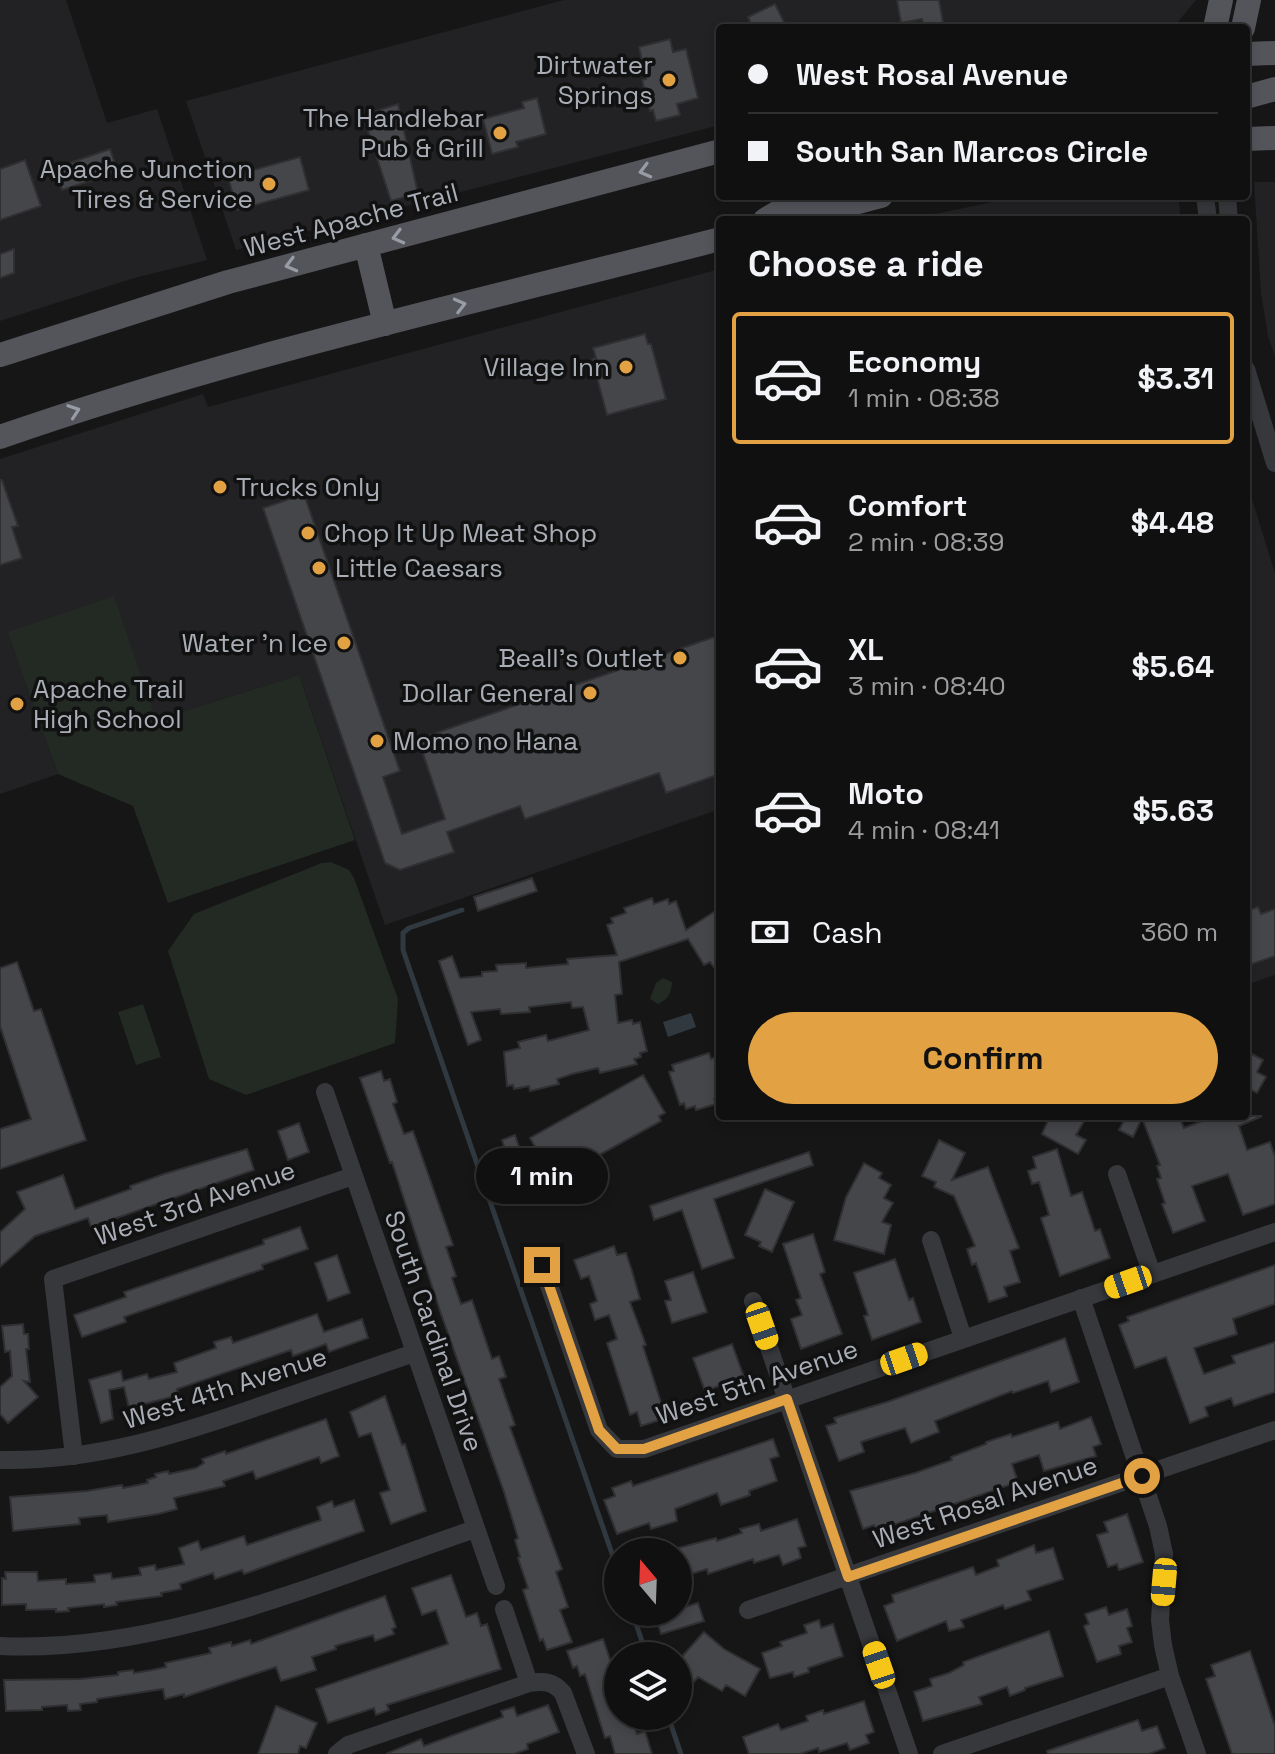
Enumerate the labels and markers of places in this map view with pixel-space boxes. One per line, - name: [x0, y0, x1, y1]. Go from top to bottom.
- place label: Dirtwater Springs: [536, 48, 653, 112]
- marker: Dirtwater Springs: [660, 71, 678, 89]
- place label: The Handlebar Pub & Grill: [303, 101, 484, 165]
- marker: The Handlebar Pub & Grill: [491, 124, 509, 142]
- place label: Apache Junction Tires & Service: [40, 152, 253, 216]
- marker: Apache Junction Tires & Service: [260, 175, 278, 193]
- place label: Village Inn: [483, 350, 610, 384]
- marker: Village Inn: [617, 358, 635, 376]
- place label: Trucks Only: [236, 470, 380, 504]
- marker: Trucks Only: [211, 478, 229, 496]
- place label: Chop It Up Meat Shop: [324, 516, 597, 550]
- marker: Chop It Up Meat Shop: [299, 524, 317, 542]
- place label: Little Caesars: [335, 551, 503, 585]
- marker: Little Caesars: [310, 559, 328, 577]
- place label: Water 'n Ice: [182, 626, 328, 660]
- marker: Water 'n Ice: [335, 634, 353, 652]
- place label: Beall's Outlet: [498, 641, 664, 675]
- marker: Beall's Outlet: [671, 649, 689, 667]
- place label: Apache Trail High School: [33, 672, 184, 736]
- place label: Dollar General: [402, 676, 574, 710]
- marker: Dollar General: [581, 684, 599, 702]
- marker: Apache Trail High School: [8, 695, 26, 713]
- place label: Momo no Hana: [393, 724, 578, 758]
- marker: Momo no Hana: [368, 732, 386, 750]

